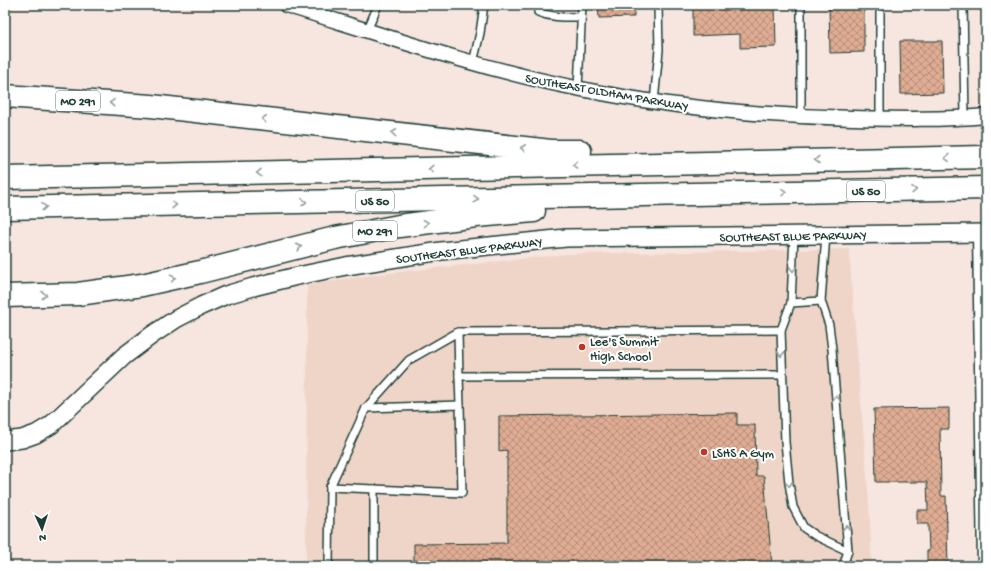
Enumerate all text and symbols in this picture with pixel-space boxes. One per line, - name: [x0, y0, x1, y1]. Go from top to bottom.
- street label: SOUTHEAST OLDHAM PARKWAY: [524, 72, 689, 115]
- road number: MO 291: [56, 91, 100, 111]
- one-way arrow: [109, 99, 115, 108]
- one-way arrow: [261, 114, 267, 123]
- one-way arrow: [391, 129, 397, 138]
- one-way arrow: [520, 143, 526, 152]
- one-way arrow: [944, 154, 950, 162]
- one-way arrow: [814, 156, 820, 164]
- one-way arrow: [572, 161, 578, 170]
- one-way arrow: [428, 165, 434, 173]
- one-way arrow: [256, 169, 262, 177]
- road number: US 50: [847, 181, 885, 201]
- one-way arrow: [911, 186, 917, 194]
- one-way arrow: [781, 188, 787, 197]
- road number: US 50: [356, 191, 394, 211]
- one-way arrow: [473, 194, 479, 203]
- one-way arrow: [301, 198, 307, 206]
- one-way arrow: [171, 200, 177, 209]
- one-way arrow: [41, 203, 47, 211]
- one-way arrow: [423, 219, 430, 228]
- road number: MO 291: [353, 221, 397, 241]
- street label: SOUTHEAST BLUE PARKWAY: [719, 229, 867, 246]
- street label: SOUTHEAST BLUE PARKWAY: [395, 235, 543, 268]
- one-way arrow: [295, 243, 302, 252]
- one-way arrow: [789, 266, 797, 272]
- one-way arrow: [169, 275, 176, 283]
- one-way arrow: [41, 291, 47, 299]
- place label: Lee's Summit High School: [590, 335, 660, 365]
- marker: Lee's Summit High School: [577, 342, 587, 352]
- one-way arrow: [777, 351, 785, 357]
- one-way arrow: [832, 395, 841, 401]
- marker: LSHS A Gym: [699, 447, 709, 457]
- place label: LSHS A Gym: [712, 447, 774, 462]
- one-way arrow: [784, 481, 793, 487]
- north arrow: [22, 509, 62, 549]
- one-way arrow: [841, 525, 850, 531]
- text: N: [39, 531, 46, 543]

